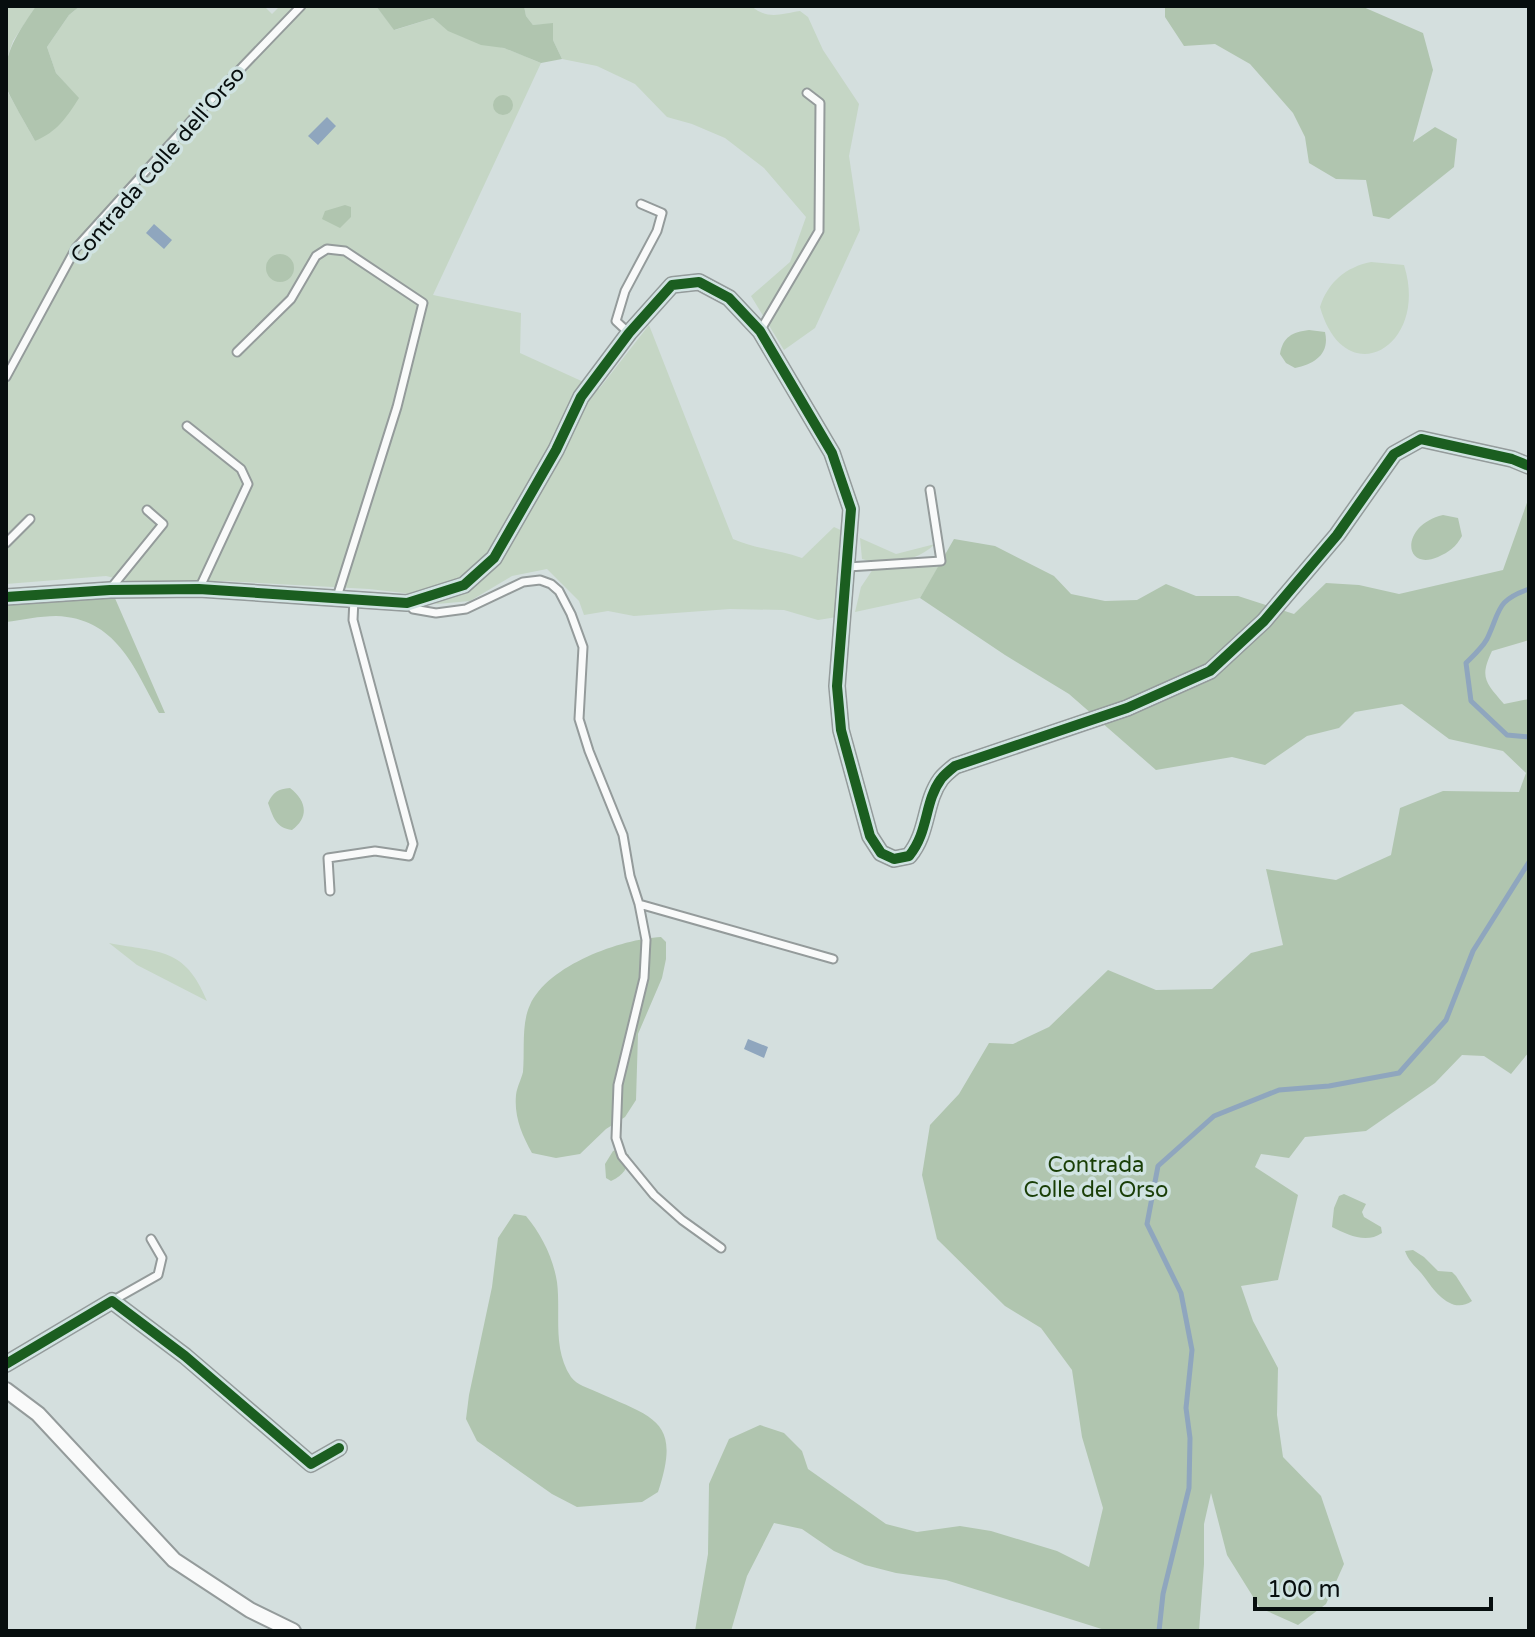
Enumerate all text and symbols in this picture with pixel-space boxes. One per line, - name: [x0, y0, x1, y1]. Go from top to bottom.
- street label: Contrada Colle dell'Orso: [65, 61, 250, 268]
- park label: Contrada Colle del Orso: [1023, 1152, 1169, 1203]
- scale bar: [1255, 1561, 1491, 1611]
- text: 100 m: [1267, 1575, 1341, 1604]

